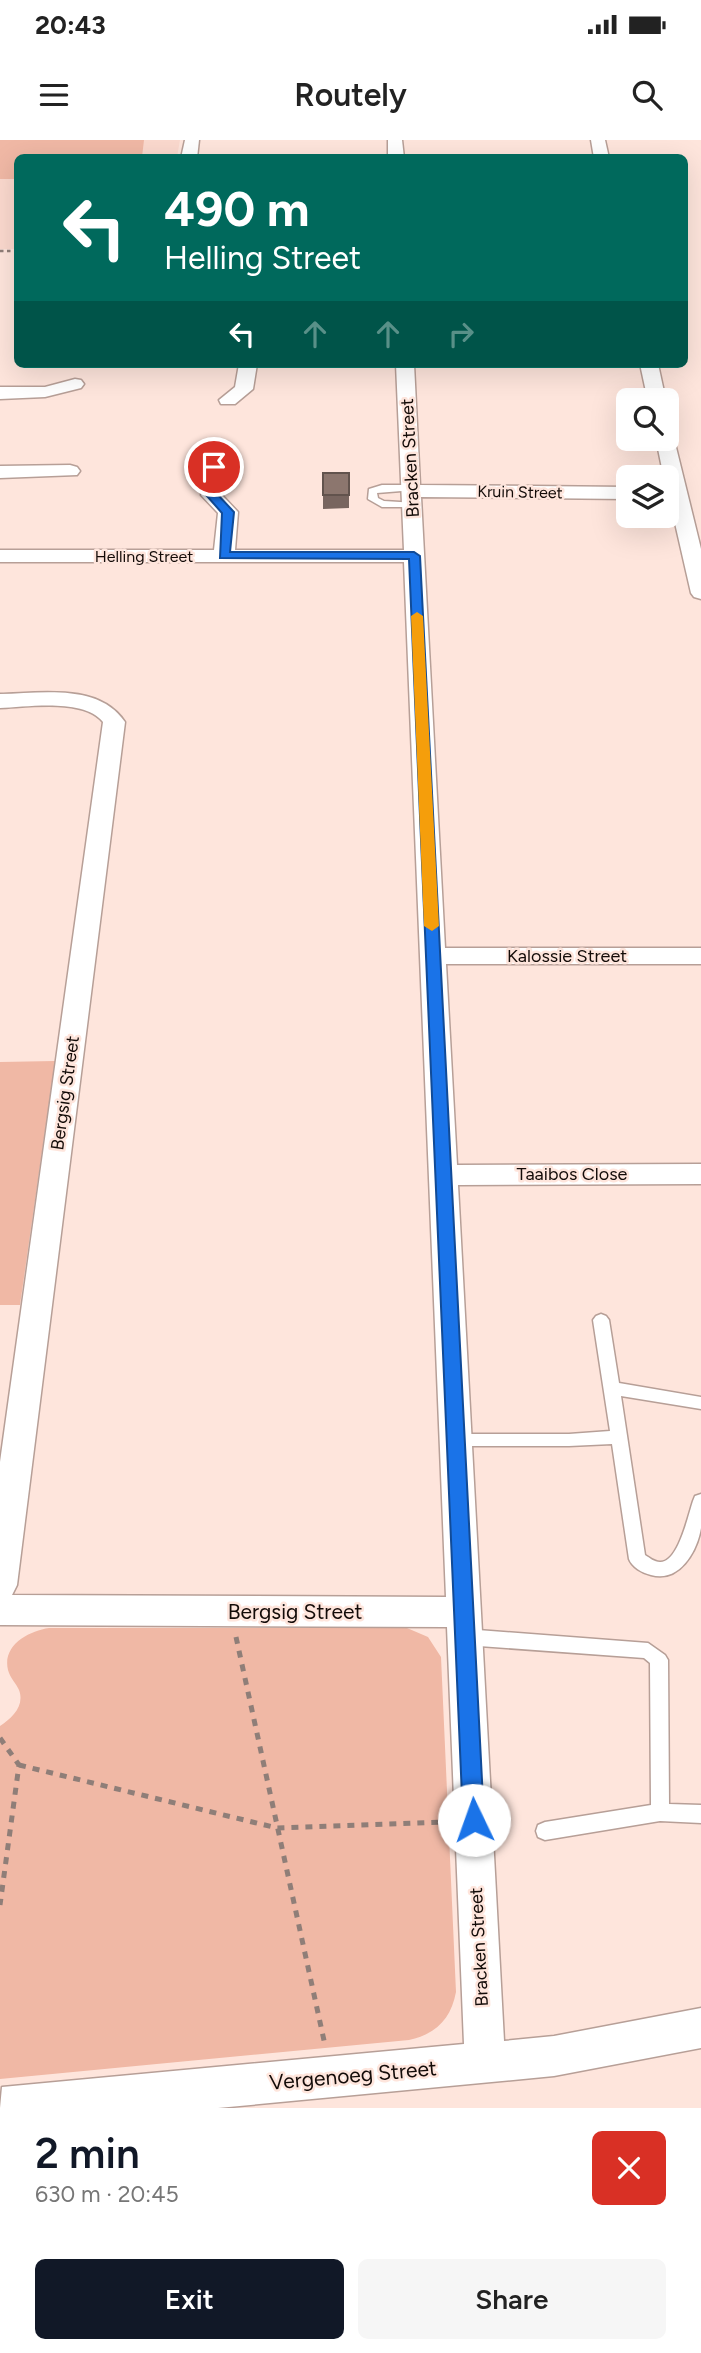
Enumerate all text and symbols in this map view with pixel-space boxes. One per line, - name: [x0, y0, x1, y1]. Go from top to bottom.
- text: 20:43: [35, 9, 106, 41]
- icon: menu: [35, 76, 73, 114]
- text: Routely: [294, 76, 407, 114]
- icon: search: [628, 76, 666, 114]
- text: 490 m: [164, 179, 310, 238]
- icon: left: [49, 182, 140, 273]
- text: Helling Street: [164, 239, 361, 277]
- icon: left: [223, 315, 261, 353]
- icon: ahead: [296, 315, 334, 353]
- icon: ahead: [369, 315, 407, 353]
- icon: right: [442, 315, 480, 353]
- map controls: [616, 388, 679, 528]
- button: search: [616, 388, 679, 451]
- street label: Bracken Street: [396, 398, 424, 518]
- pin: [184, 437, 244, 497]
- icon: arrive: [195, 448, 233, 486]
- button: layers: [616, 465, 679, 528]
- street label: Kruin Street: [477, 482, 563, 502]
- street label: Helling Street: [95, 547, 193, 566]
- street label: Kalossie Street: [507, 945, 627, 967]
- street label: Bergsig Street: [46, 1034, 84, 1152]
- street label: Taaibos Close: [517, 1163, 628, 1185]
- street label: Bergsig Street: [228, 1599, 362, 1624]
- position arrow: [437, 1783, 511, 1857]
- street label: Bracken Street: [465, 1887, 493, 2007]
- street label: Vergenoeg Street: [268, 2055, 438, 2095]
- text: 2 min: [35, 2128, 140, 2179]
- button: close: [592, 2131, 666, 2205]
- text: 630 m · 20:45: [35, 2180, 179, 2208]
- button: Exit: [35, 2259, 344, 2339]
- button: Share: [358, 2259, 666, 2339]

